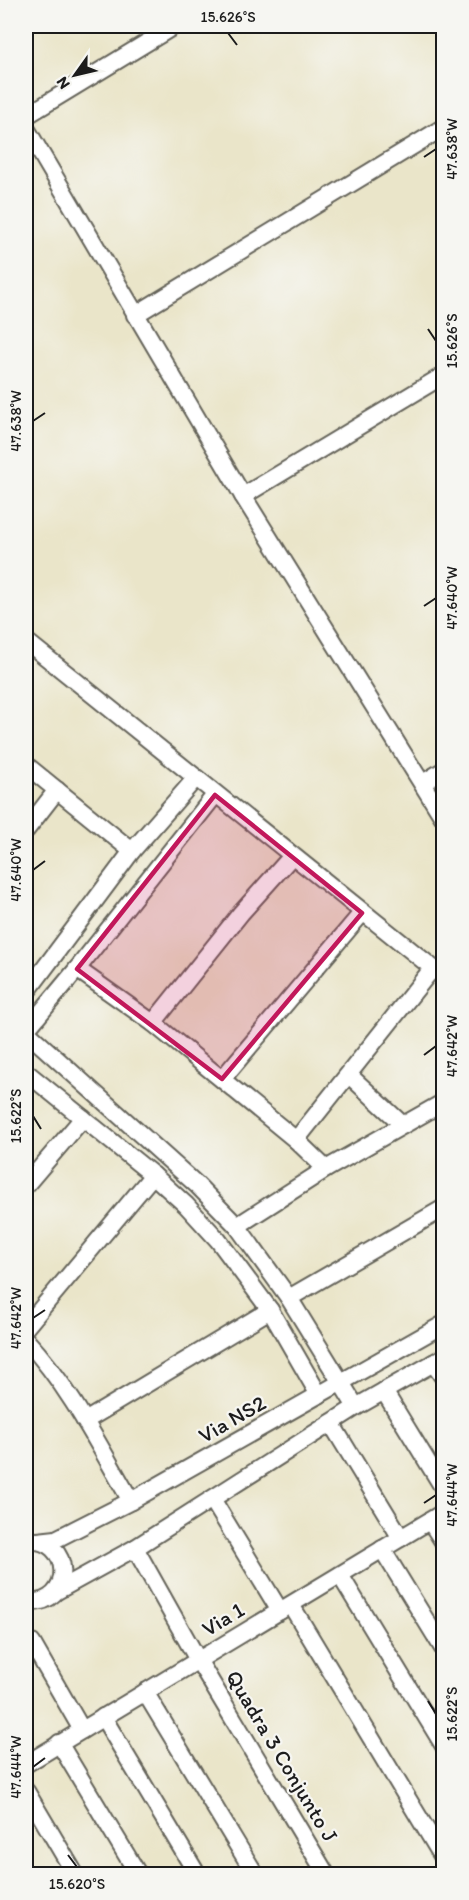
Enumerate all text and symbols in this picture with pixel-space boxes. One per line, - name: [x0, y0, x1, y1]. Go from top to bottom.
- text: 15.626°S: [200, 8, 256, 26]
- north arrow: [45, 45, 105, 105]
- text: N: [52, 73, 74, 93]
- text: 47.638°W: [443, 118, 461, 180]
- text: 15.626°S: [443, 313, 461, 369]
- text: 47.638°W: [7, 390, 25, 452]
- text: 47.640°W: [443, 566, 461, 630]
- text: 47.640°W: [7, 838, 25, 902]
- text: 47.642°W: [443, 1015, 461, 1077]
- text: 15.622°S: [7, 1088, 25, 1144]
- text: 47.642°W: [7, 1287, 25, 1349]
- street label: Via NS2: [194, 1389, 271, 1449]
- text: 47.644°W: [443, 1463, 461, 1527]
- street label: Via 1: [197, 1596, 249, 1642]
- street label: Quadra 3 Conjunto J: [220, 1665, 344, 1847]
- text: 15.622°S: [443, 1686, 461, 1742]
- text: 47.644°W: [7, 1735, 25, 1799]
- text: 15.620°S: [49, 1875, 105, 1893]

